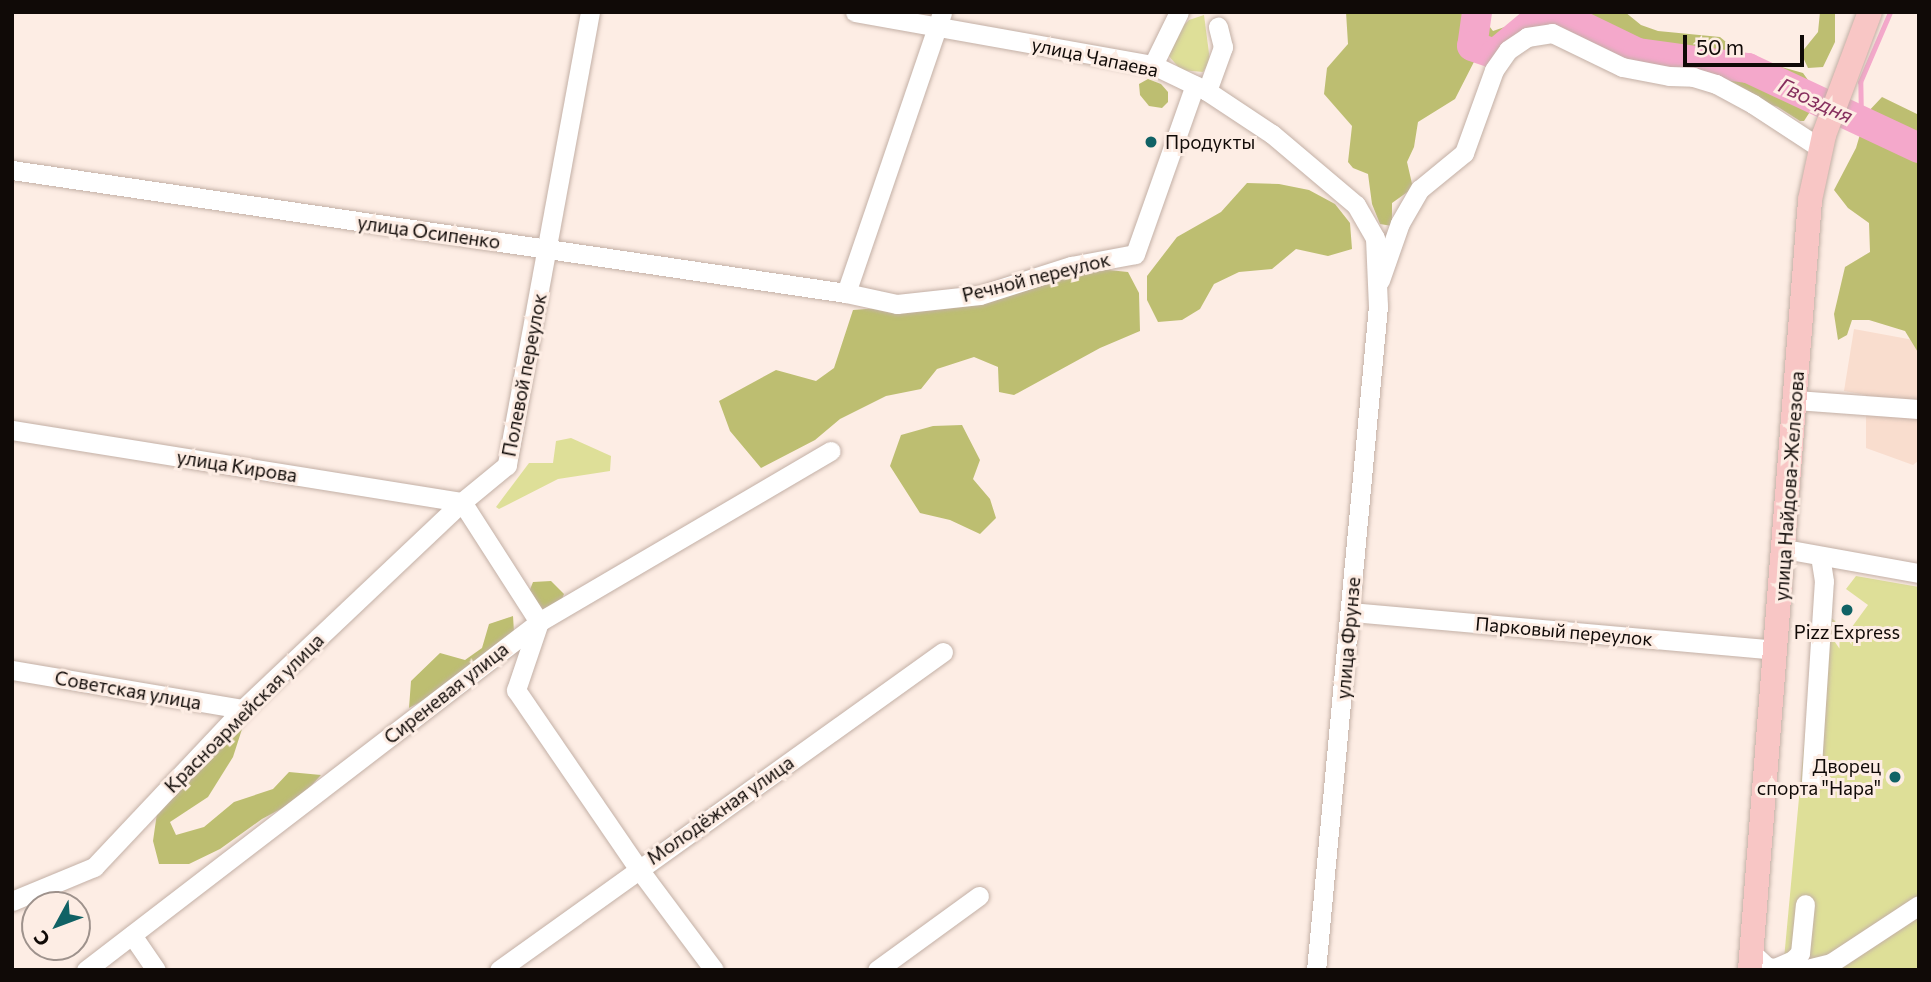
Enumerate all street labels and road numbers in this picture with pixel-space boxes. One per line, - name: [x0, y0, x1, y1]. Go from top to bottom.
- street label: улица Чапаева: [1030, 32, 1160, 82]
- street label: улица Осипенко: [356, 211, 502, 253]
- street label: Речной переулок: [960, 248, 1112, 306]
- street label: Полевой переулок: [497, 291, 551, 459]
- street label: улица Найдова-Железова: [1770, 370, 1808, 602]
- street label: улица Кирова: [175, 445, 299, 487]
- street label: улица Фрунзе: [1331, 576, 1365, 700]
- street label: Парковый переулок: [1474, 612, 1654, 650]
- street label: Красноармейская улица: [160, 629, 328, 797]
- street label: Сиреневая улица: [379, 637, 513, 749]
- street label: Советская улица: [53, 666, 203, 714]
- street label: Молодёжная улица: [642, 751, 798, 869]

